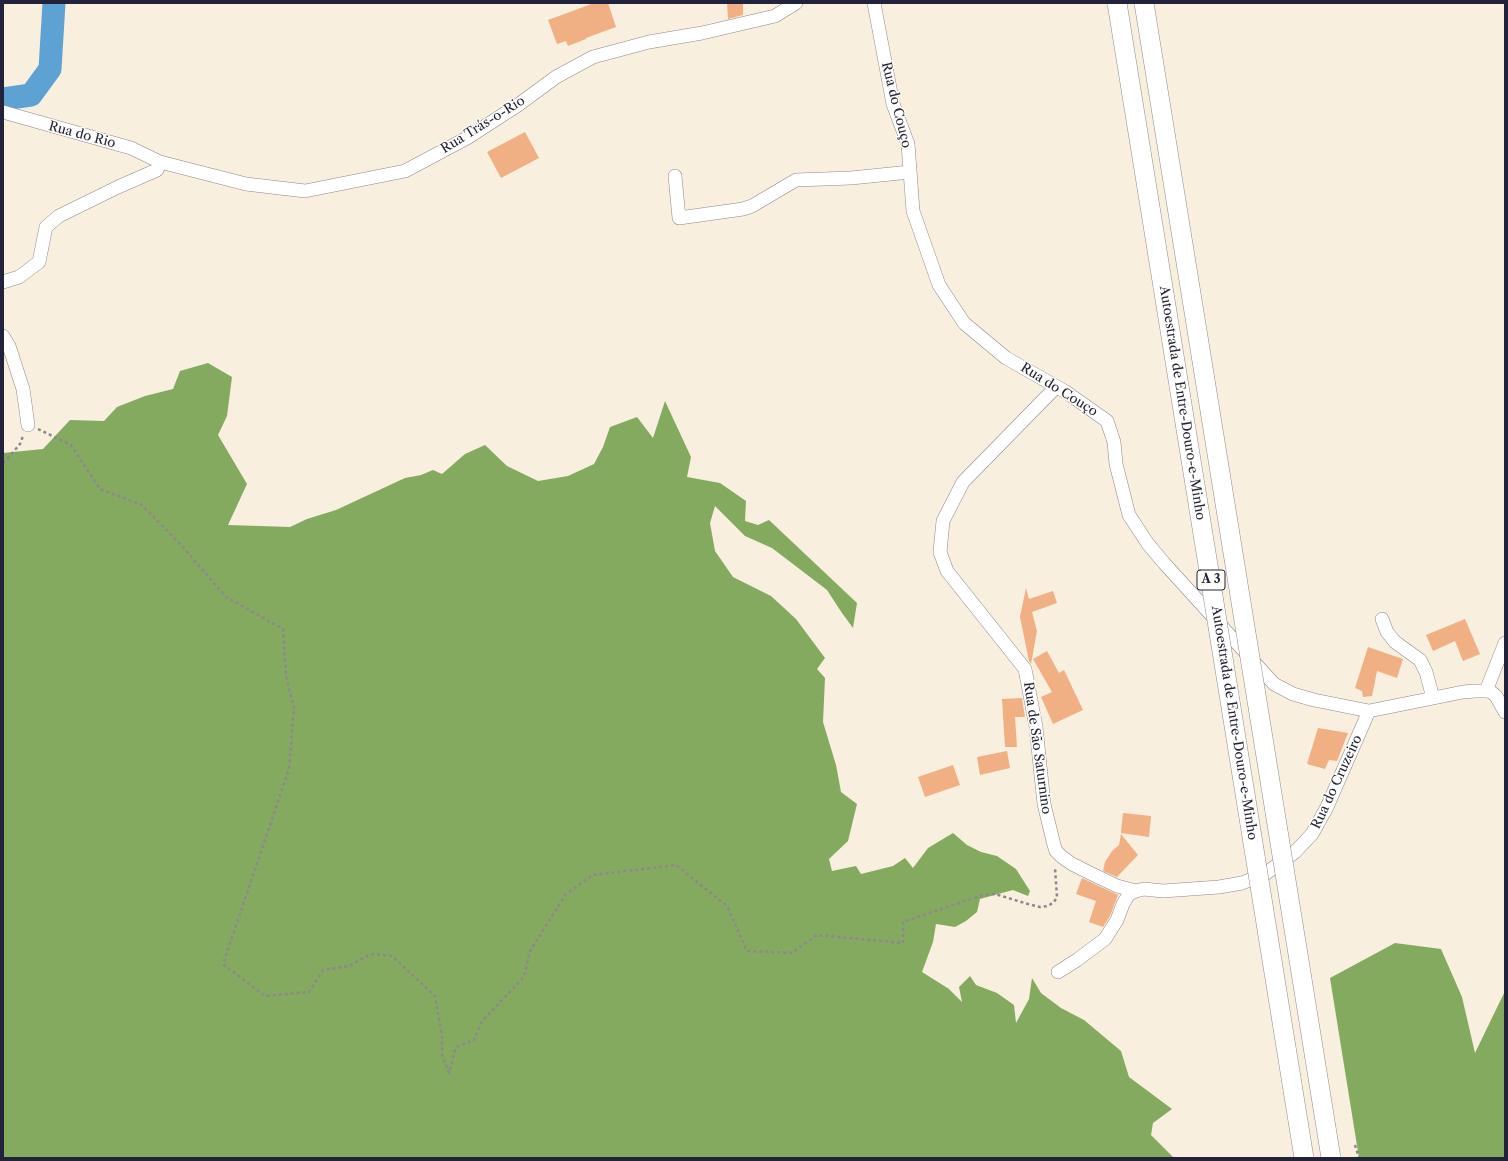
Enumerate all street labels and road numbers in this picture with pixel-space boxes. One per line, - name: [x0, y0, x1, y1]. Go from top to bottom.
- street label: Rua do Couço: [878, 60, 914, 150]
- street label: Rua Trás-o-Rio: [438, 93, 528, 157]
- street label: Rua do Rio: [47, 119, 117, 151]
- street label: Autoestrada de Entre-Douro-e-Minho: [1156, 285, 1208, 521]
- street label: Rua do Couço: [1018, 360, 1100, 420]
- road number: A 3: [1197, 570, 1225, 590]
- street label: Autoestrada de Entre-Douro-e-Minho: [1208, 605, 1260, 841]
- street label: Rua de São Saturnino: [1020, 681, 1054, 815]
- street label: Rua do Cruzeiro: [1308, 733, 1366, 831]

